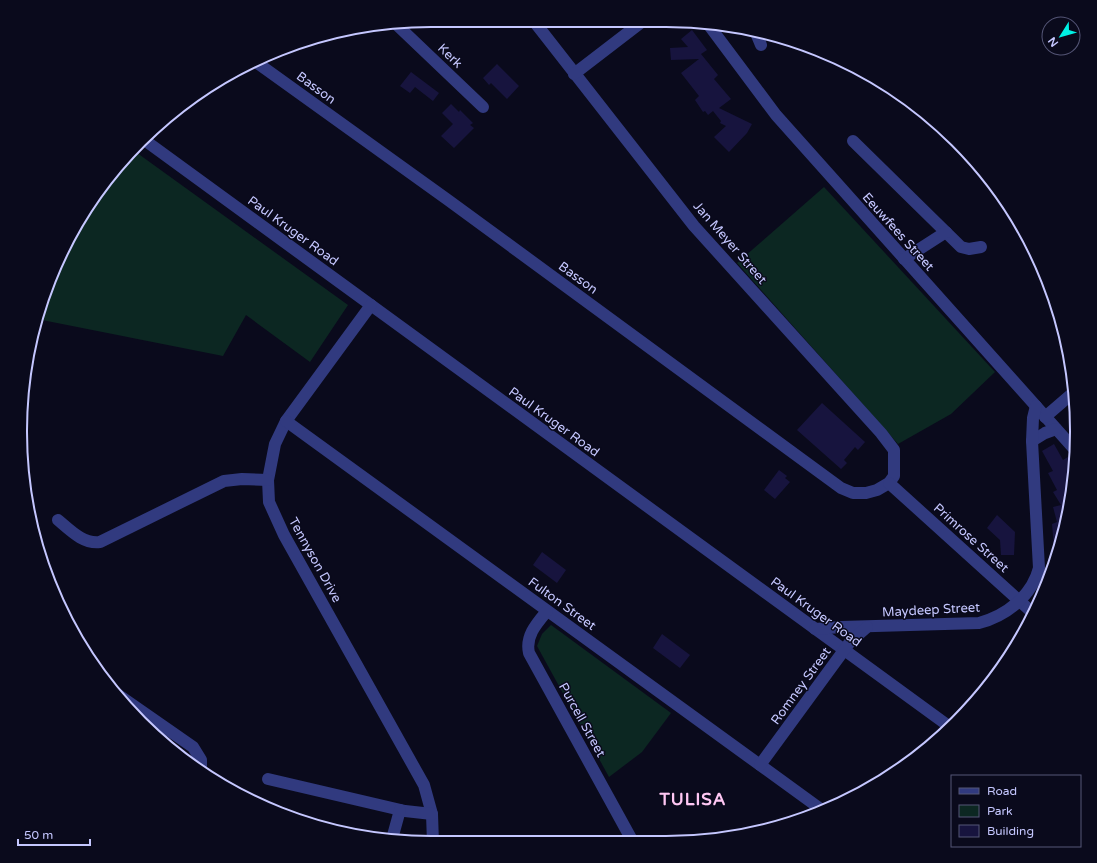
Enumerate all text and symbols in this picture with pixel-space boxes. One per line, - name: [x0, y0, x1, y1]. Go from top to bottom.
- north arrow: [1041, 16, 1081, 56]
- text: N: [1046, 34, 1061, 49]
- street label: Kerk: [434, 40, 466, 72]
- street label: Basson: [293, 68, 339, 108]
- street label: Eeuwfees Street: [859, 190, 937, 274]
- street label: Paul Kruger Road: [244, 193, 342, 269]
- street label: Jan Meyer Street: [690, 198, 770, 288]
- street label: Basson: [555, 258, 601, 298]
- street label: Paul Kruger Road: [505, 384, 603, 460]
- street label: Primrose Street: [930, 500, 1012, 576]
- street label: Tennyson Drive: [285, 515, 345, 605]
- street label: Fulton Street: [525, 574, 599, 634]
- street label: Paul Kruger Road: [767, 574, 865, 650]
- street label: Maydeep Street: [882, 599, 981, 621]
- street label: Romney Street: [768, 644, 834, 728]
- street label: Purcell Street: [555, 680, 609, 760]
- legend: [951, 775, 1081, 847]
- text: Road: [987, 784, 1017, 798]
- district label: TULISA: [658, 789, 727, 810]
- text: Park: [987, 804, 1013, 818]
- scale bar: [18, 821, 90, 847]
- text: Building: [987, 824, 1034, 838]
- text: 50 m: [24, 828, 53, 842]

